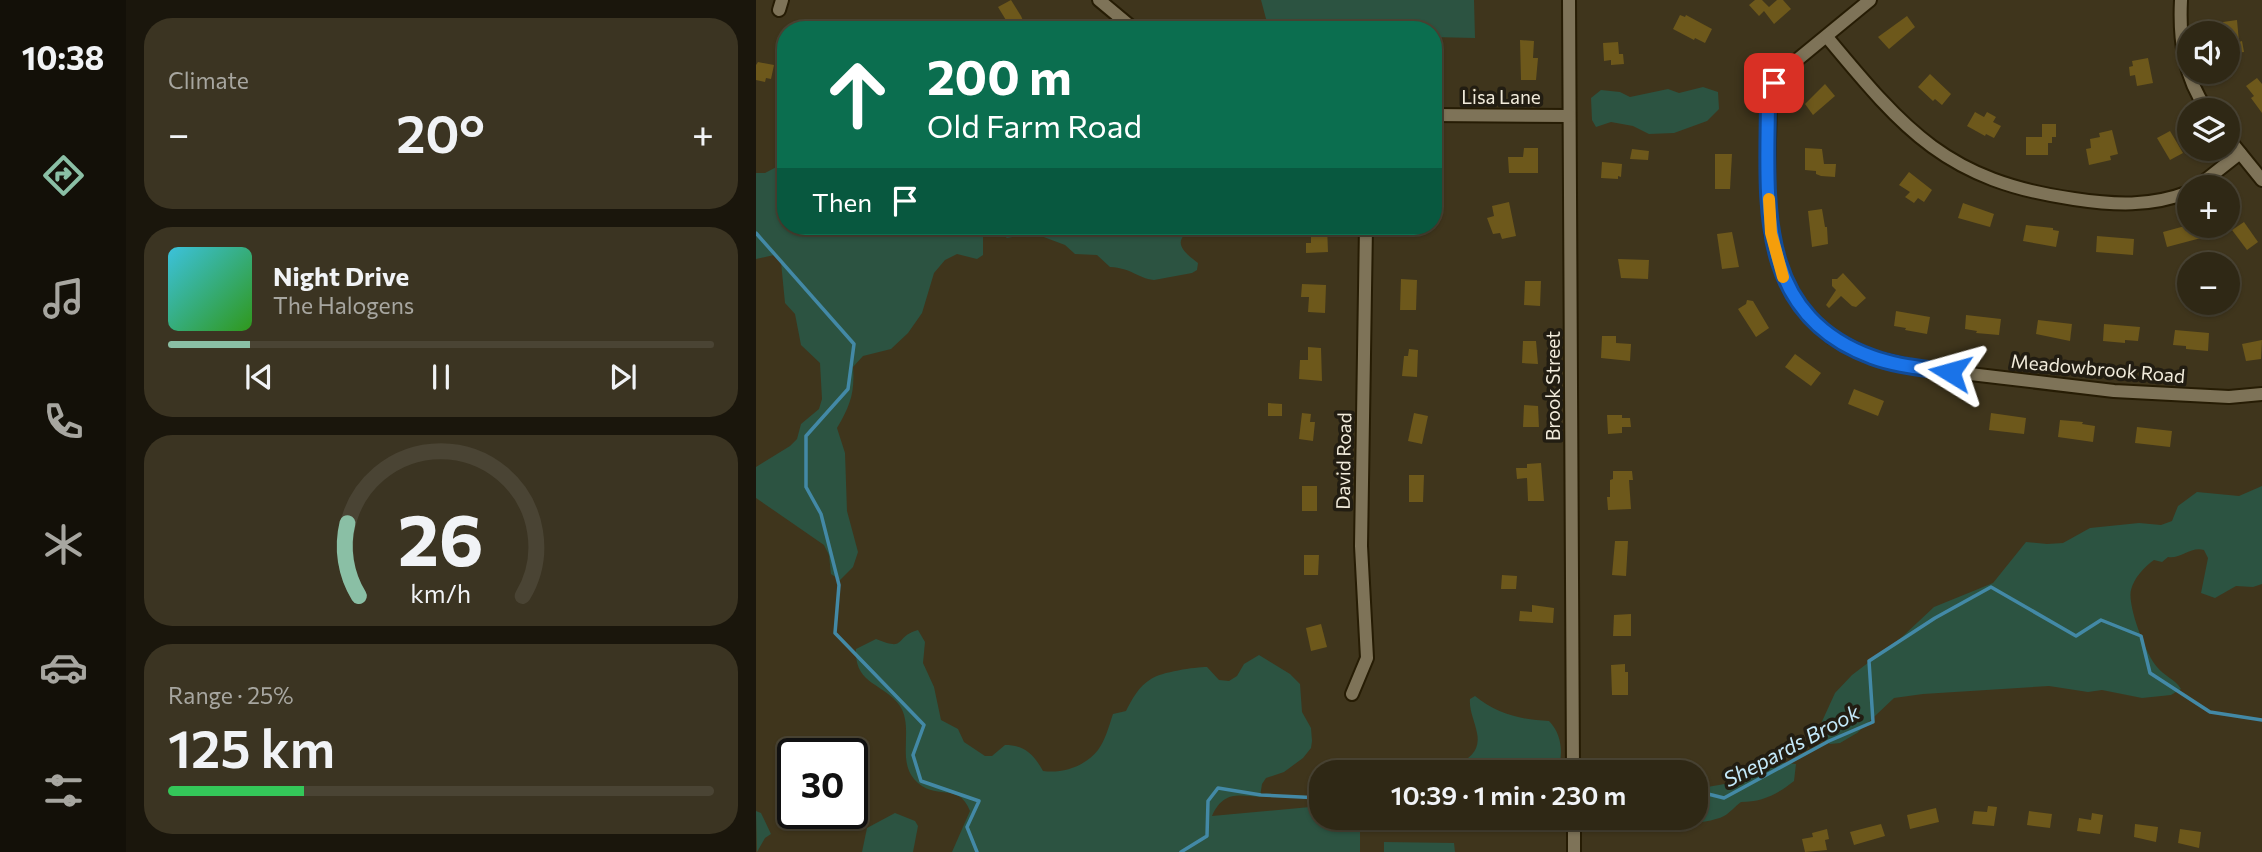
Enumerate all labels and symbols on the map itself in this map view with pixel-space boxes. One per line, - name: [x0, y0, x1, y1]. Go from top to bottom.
- pin: [1744, 53, 1804, 113]
- street label: Lisa Lane: [1461, 85, 1541, 108]
- street label: Brook Street: [1541, 331, 1564, 441]
- position arrow: [1913, 335, 1987, 409]
- street label: Meadowbrook Road: [2010, 349, 2186, 387]
- street label: David Road: [1331, 412, 1355, 510]
- water label: Shepards Brook: [1719, 698, 1864, 791]
- speed limit sign: 30: [777, 738, 868, 829]

